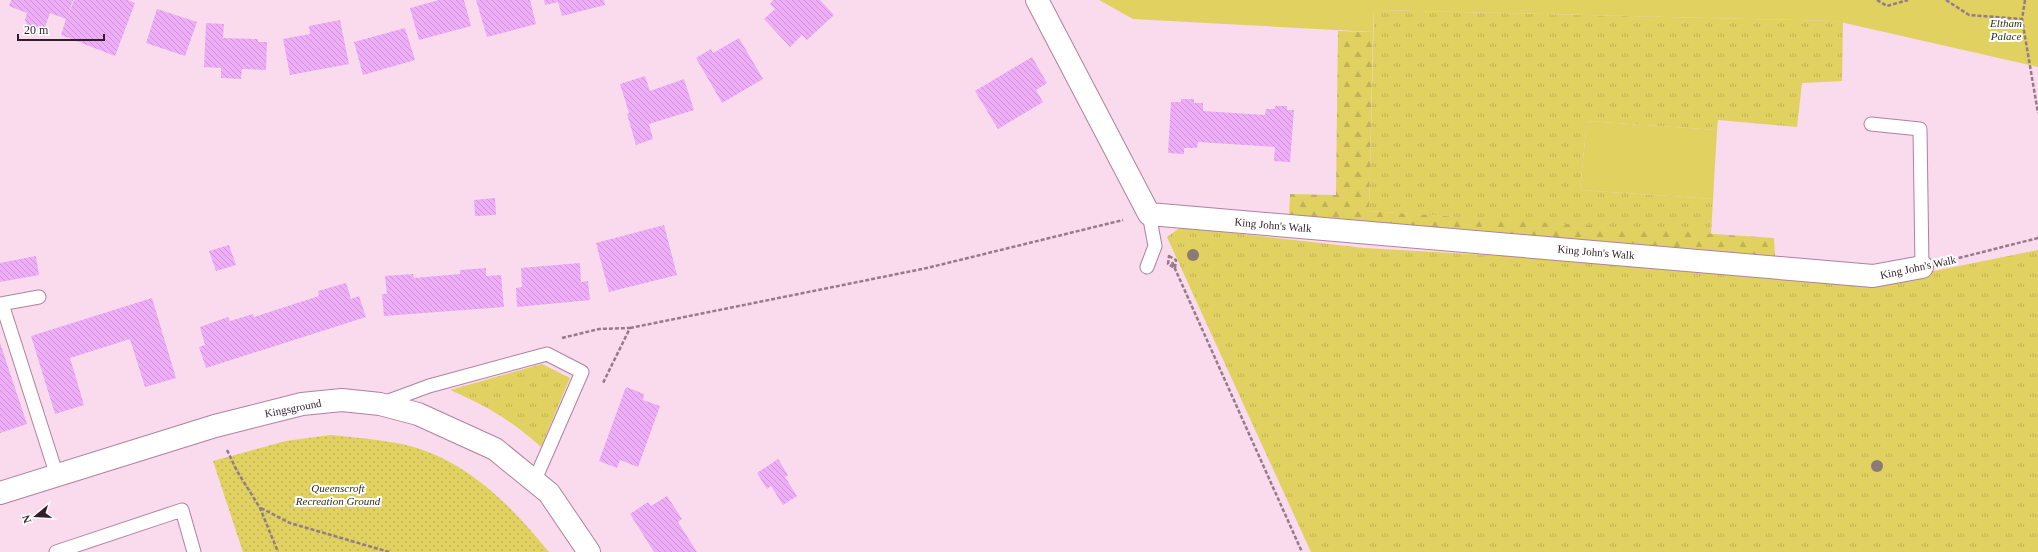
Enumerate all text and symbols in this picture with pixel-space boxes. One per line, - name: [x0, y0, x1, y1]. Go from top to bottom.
- scale bar: [18, 16, 104, 42]
- park label: Eltham Palace: [1989, 17, 2022, 42]
- text: 20 m: [24, 23, 49, 37]
- street label: King John's Walk: [1234, 216, 1313, 234]
- street label: King John's Walk: [1557, 243, 1636, 261]
- street label: King John's Walk: [1879, 253, 1958, 281]
- street label: Kingsground: [264, 397, 323, 419]
- park label: Queenscroft Recreation Ground: [295, 482, 381, 507]
- north arrow: [16, 496, 56, 536]
- text: N: [20, 513, 33, 525]

